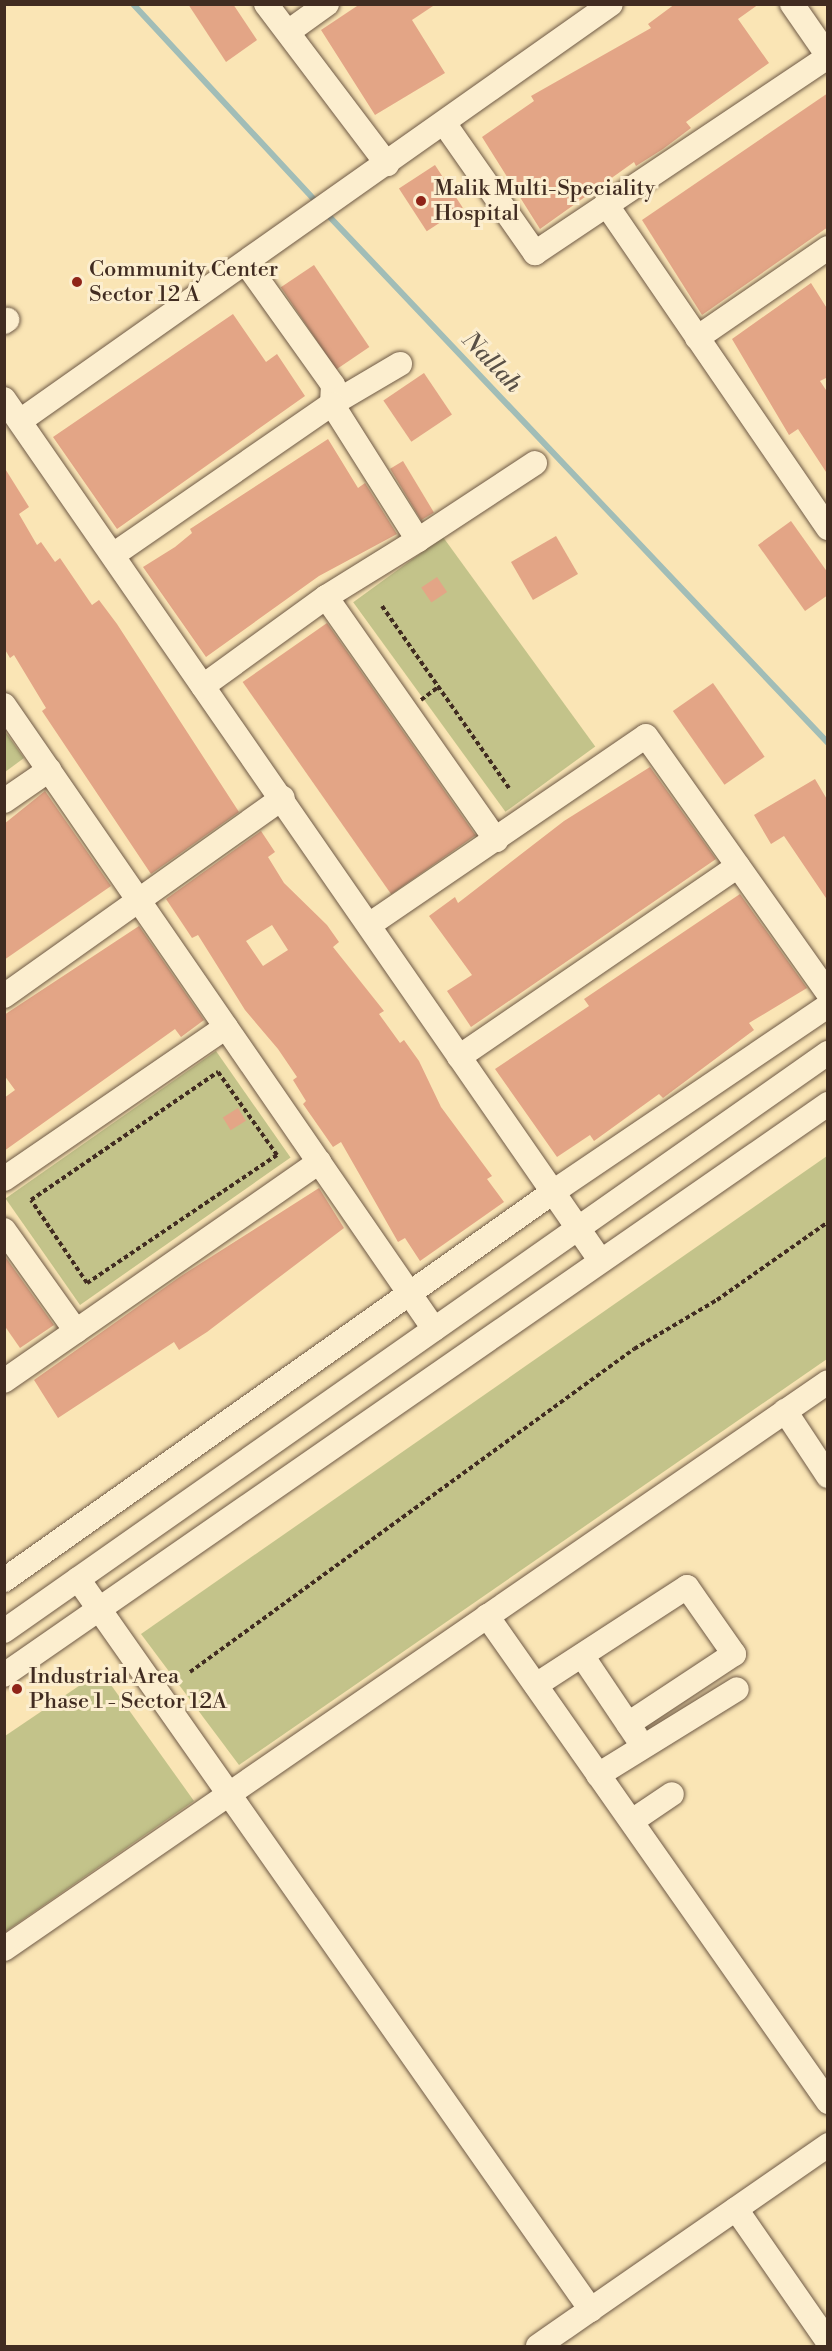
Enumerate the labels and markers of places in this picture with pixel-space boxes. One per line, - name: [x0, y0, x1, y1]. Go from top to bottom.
- place label: Malik Multi-Speciality Hospital: [434, 175, 655, 226]
- marker: Malik Multi-Speciality Hospital: [412, 192, 430, 210]
- place label: Community Center Sector 12 A: [89, 256, 278, 308]
- marker: Community Center Sector 12 A: [70, 275, 84, 289]
- place label: Industrial Area Phase 1 - Sector 12A: [29, 1663, 227, 1714]
- marker: Industrial Area Phase 1 - Sector 12A: [10, 1682, 24, 1696]

